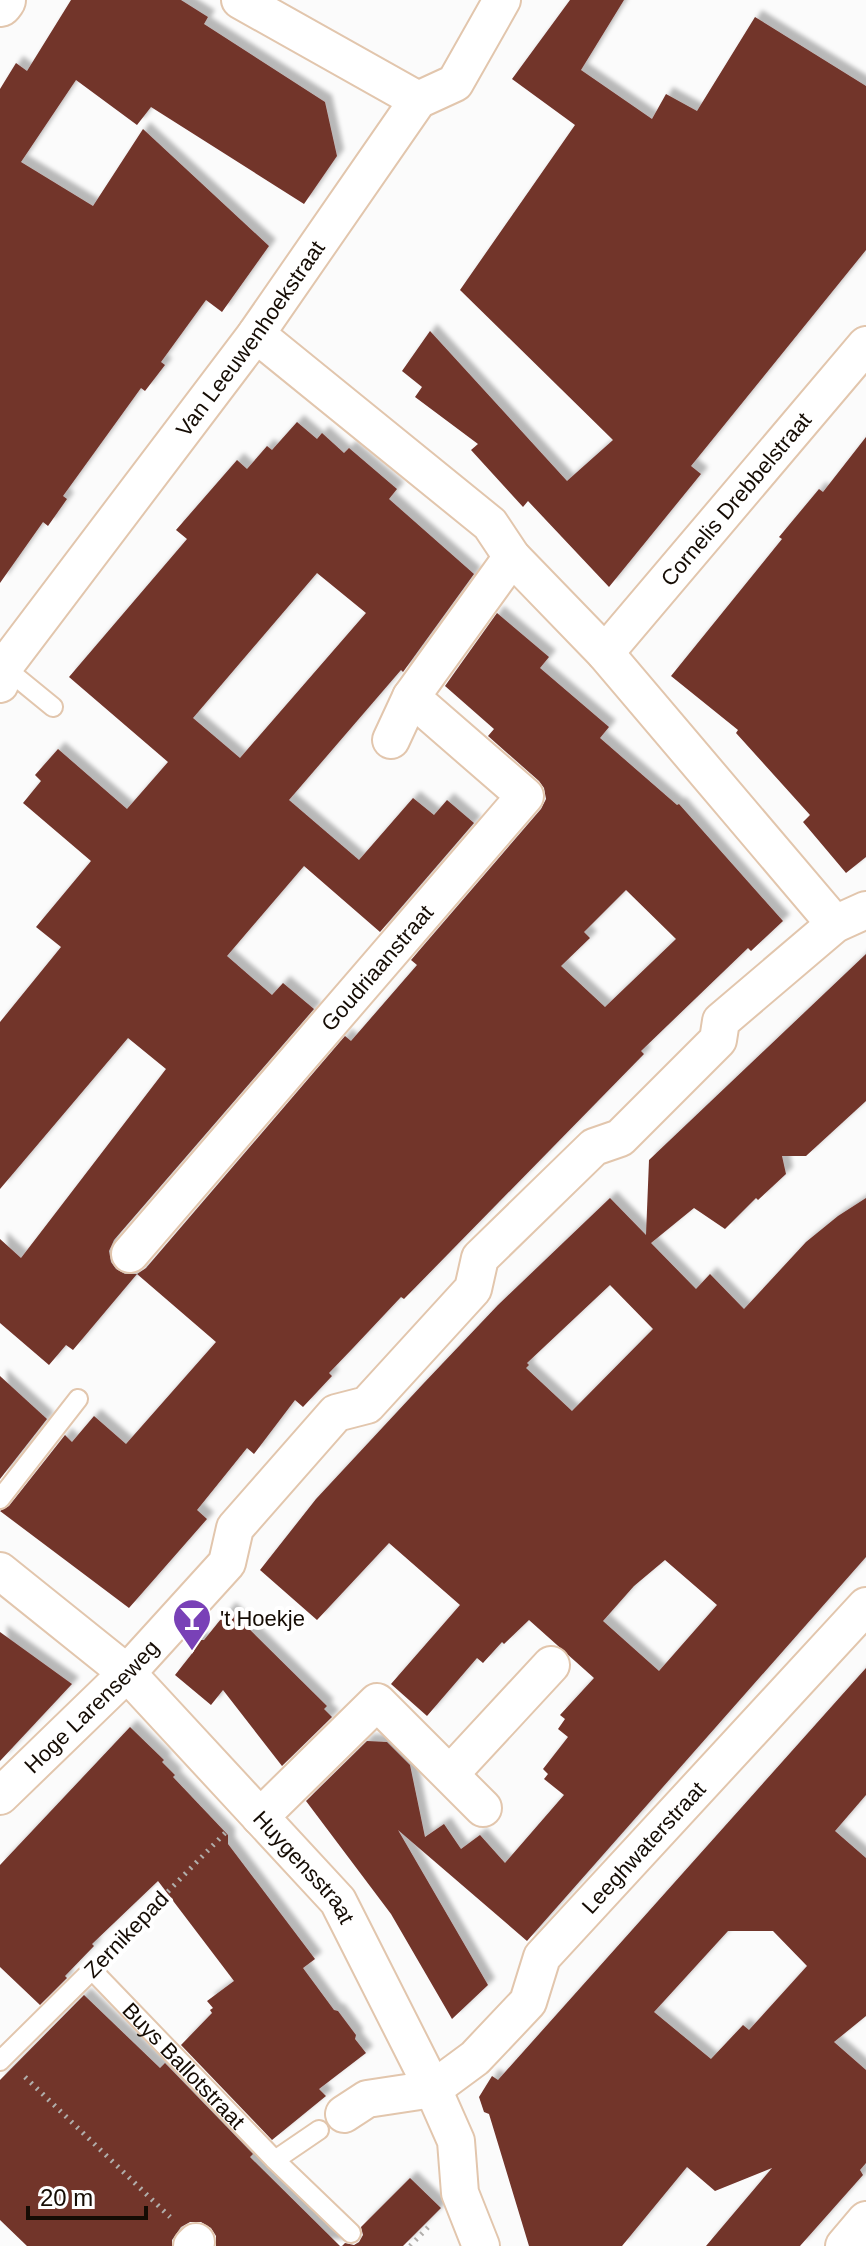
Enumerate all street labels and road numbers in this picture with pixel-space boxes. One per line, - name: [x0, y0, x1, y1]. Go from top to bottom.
- street label: Van Leeuwenhoekstraat: [171, 236, 330, 442]
- street label: Cornelis Drebbelstraat: [656, 408, 816, 591]
- street label: Goudriaanstraat: [316, 900, 438, 1036]
- street label: Hoge Larenseweg: [19, 1635, 164, 1778]
- street label: Leeghwaterstraat: [577, 1777, 711, 1919]
- street label: Huygensstraat: [248, 1806, 359, 1928]
- street label: Zernikepad: [79, 1886, 174, 1983]
- street label: Buys Ballotstraat: [117, 1998, 250, 2134]

